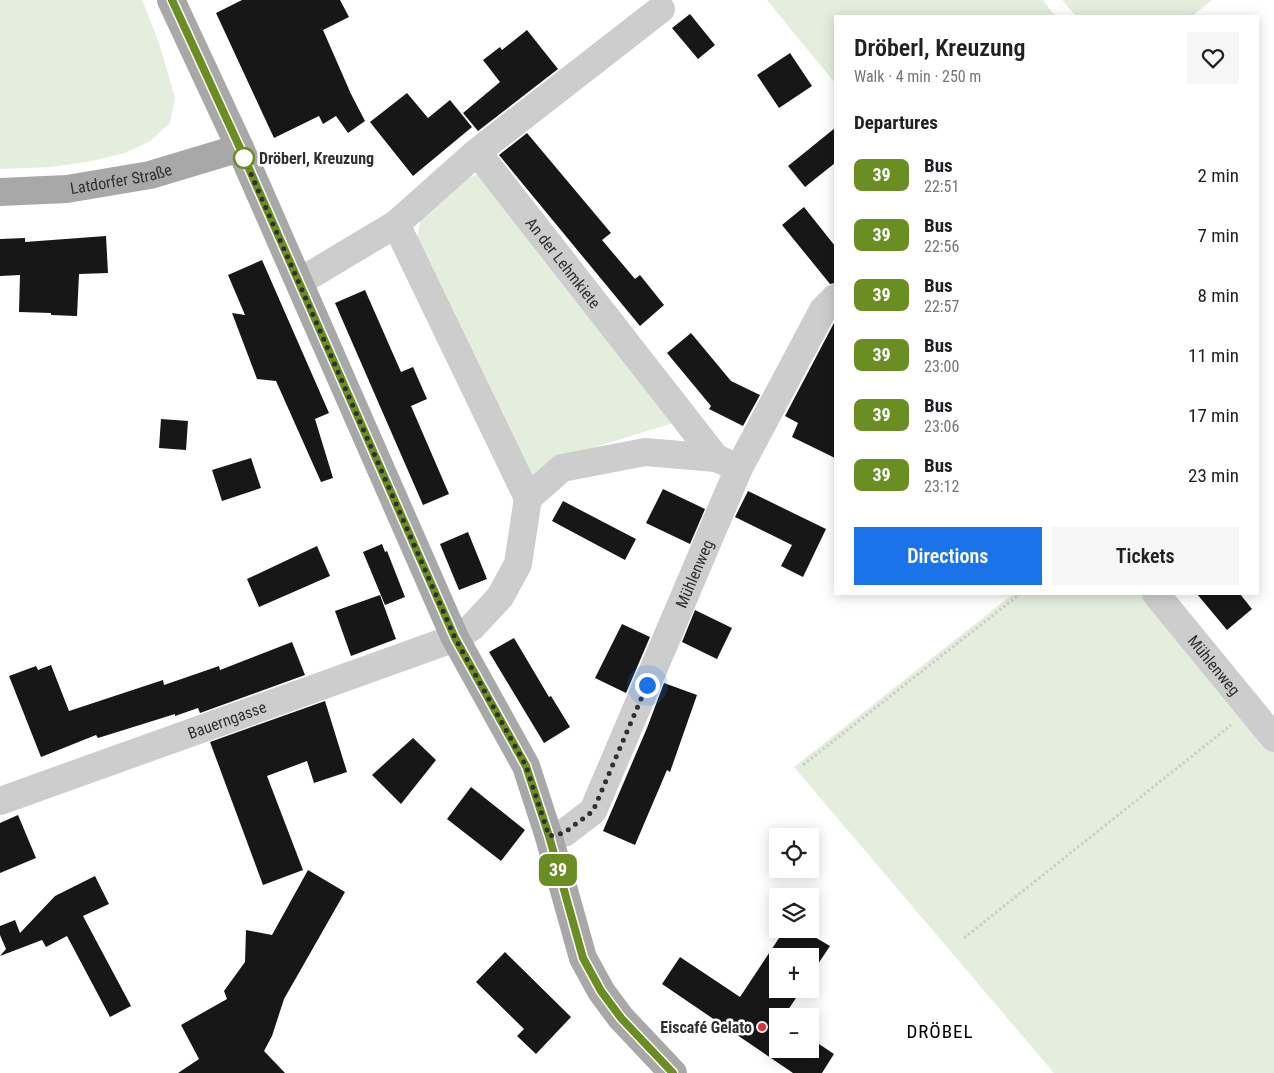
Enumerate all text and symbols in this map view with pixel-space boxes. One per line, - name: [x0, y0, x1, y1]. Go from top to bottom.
- button: heart: [1187, 32, 1239, 84]
- text: Dröberl, Kreuzung: [854, 34, 1025, 62]
- text: Walk · 4 min · 250 m: [854, 67, 981, 86]
- text: Departures: [854, 111, 938, 134]
- marker: Dröberl, Kreuzung: [233, 147, 255, 169]
- place label: Dröberl, Kreuzung: [259, 149, 374, 168]
- text: Bus: [924, 154, 953, 177]
- street label: Latdorfer Straße: [69, 159, 174, 198]
- text: 39: [872, 164, 891, 185]
- text: 2 min: [1197, 164, 1239, 187]
- text: 22:51: [924, 177, 959, 196]
- street label: An der Lehmkiete: [522, 213, 605, 312]
- text: Bus: [924, 214, 953, 237]
- text: 39: [872, 224, 891, 245]
- text: 7 min: [1197, 224, 1239, 247]
- text: 22:56: [924, 237, 959, 256]
- text: Bus: [924, 274, 953, 297]
- text: 39: [872, 284, 891, 305]
- text: 8 min: [1197, 284, 1239, 307]
- text: 22:57: [924, 297, 959, 316]
- text: Bus: [924, 334, 953, 357]
- text: 39: [872, 344, 891, 365]
- text: 11 min: [1188, 344, 1239, 367]
- text: 23:00: [924, 357, 959, 376]
- text: Bus: [924, 394, 953, 417]
- text: 39: [872, 404, 891, 425]
- text: 17 min: [1188, 404, 1239, 427]
- text: 23:06: [924, 417, 959, 436]
- text: Bus: [924, 454, 953, 477]
- text: 39: [872, 464, 891, 485]
- text: 23 min: [1188, 464, 1239, 487]
- text: 23:12: [924, 477, 959, 496]
- button: Directions: [854, 527, 1042, 585]
- button: Tickets: [1052, 527, 1239, 585]
- street label: Mühlenweg: [671, 537, 717, 611]
- street label: Mühlenweg: [1184, 631, 1245, 699]
- your location: [635, 673, 660, 698]
- street label: Bauerngasse: [185, 697, 269, 742]
- map controls: [769, 828, 819, 1058]
- button: locate: [769, 828, 819, 878]
- line badge: 39: [536, 854, 580, 886]
- text: 39: [549, 859, 567, 880]
- button: layers: [769, 888, 819, 938]
- button: +: [769, 948, 819, 998]
- button: −: [769, 1008, 819, 1058]
- place label: Eiscafé Gelato: [660, 1018, 752, 1037]
- district label: DRÖBEL: [906, 1020, 974, 1043]
- marker: Eiscafé Gelato: [756, 1021, 768, 1033]

